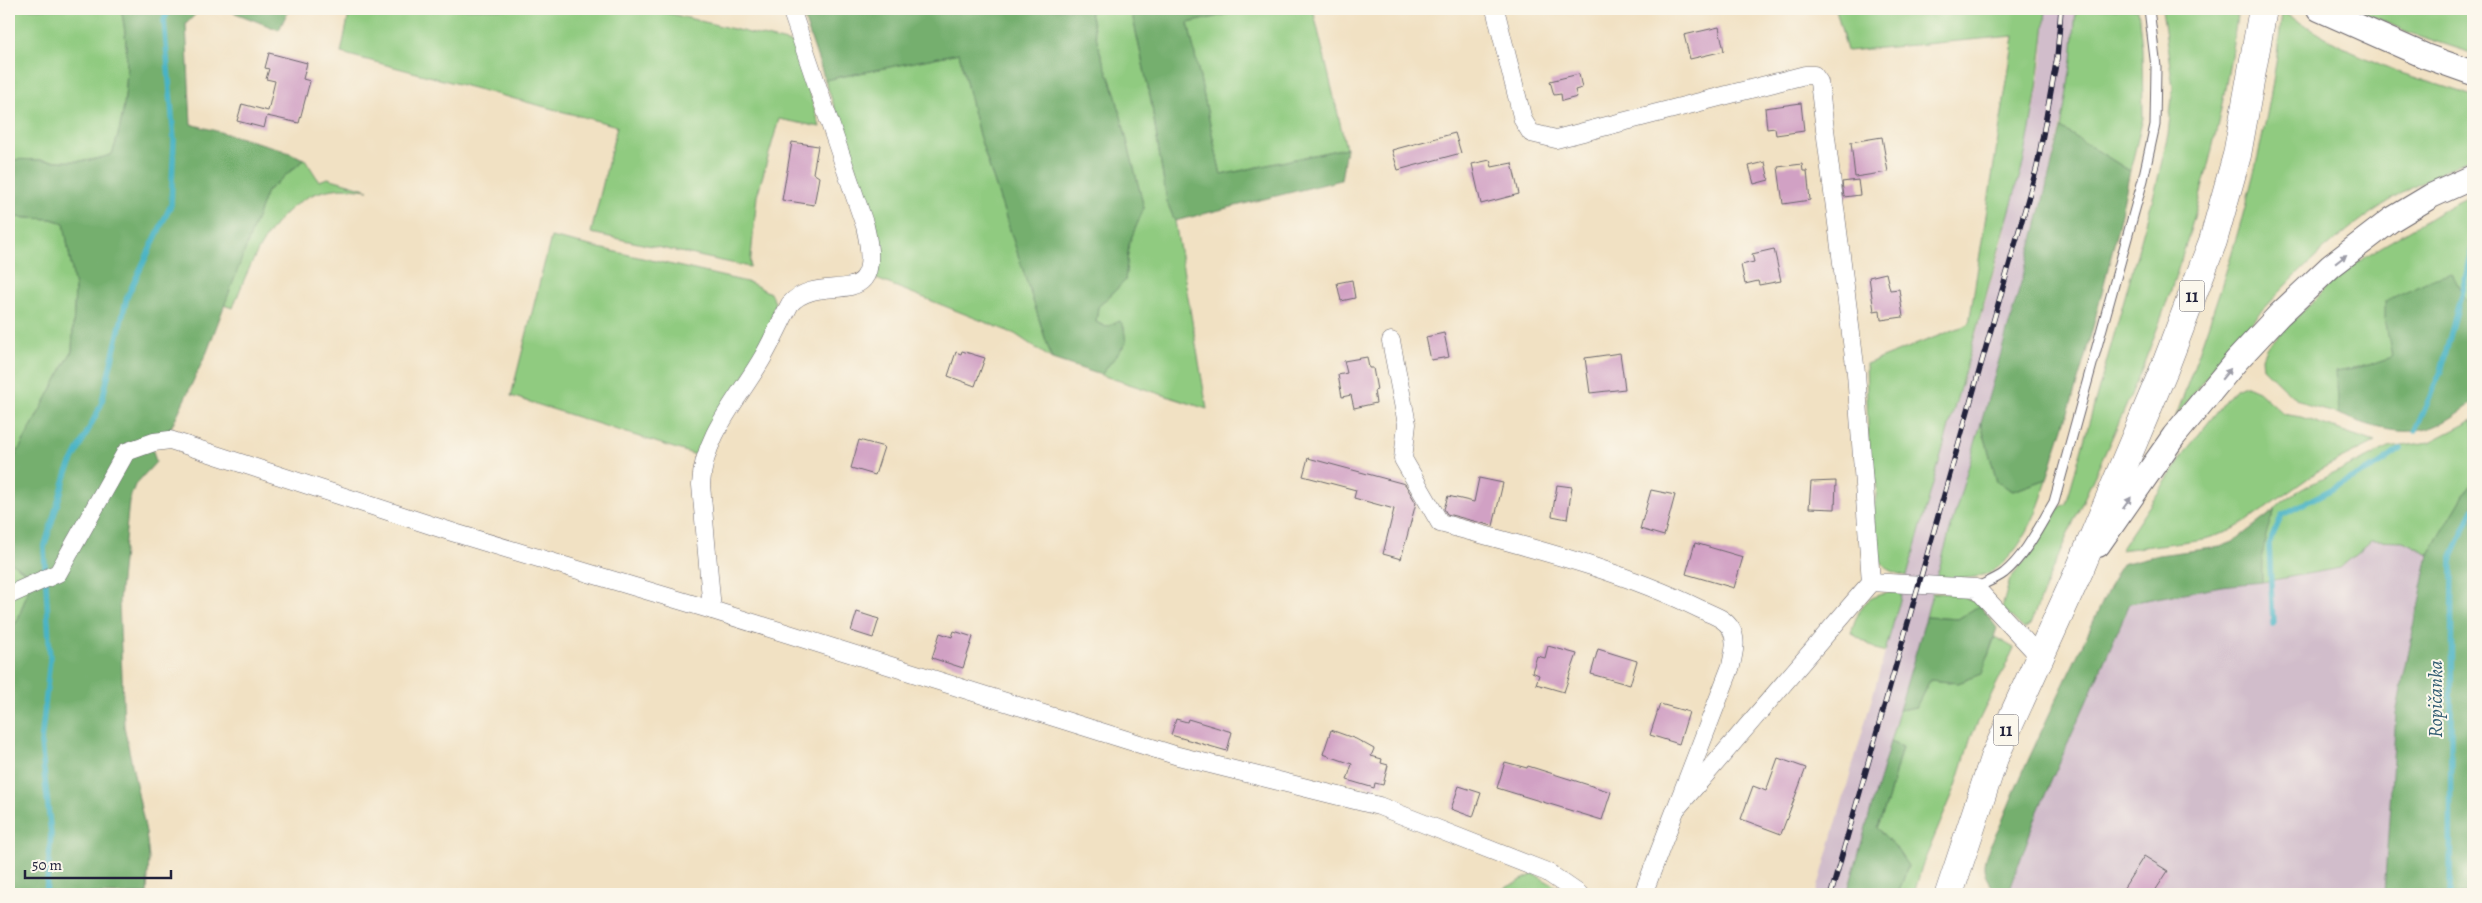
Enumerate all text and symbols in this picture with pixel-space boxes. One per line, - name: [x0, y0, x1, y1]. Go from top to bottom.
- one-way arrow: [2334, 253, 2347, 264]
- road number: 11: [2180, 280, 2204, 312]
- one-way arrow: [2220, 367, 2231, 380]
- one-way arrow: [2122, 496, 2132, 509]
- water label: Ropičanka: [2422, 660, 2449, 738]
- road number: 11: [1994, 714, 2018, 746]
- scale bar: [25, 848, 171, 880]
- text: 50 m: [32, 855, 62, 875]

